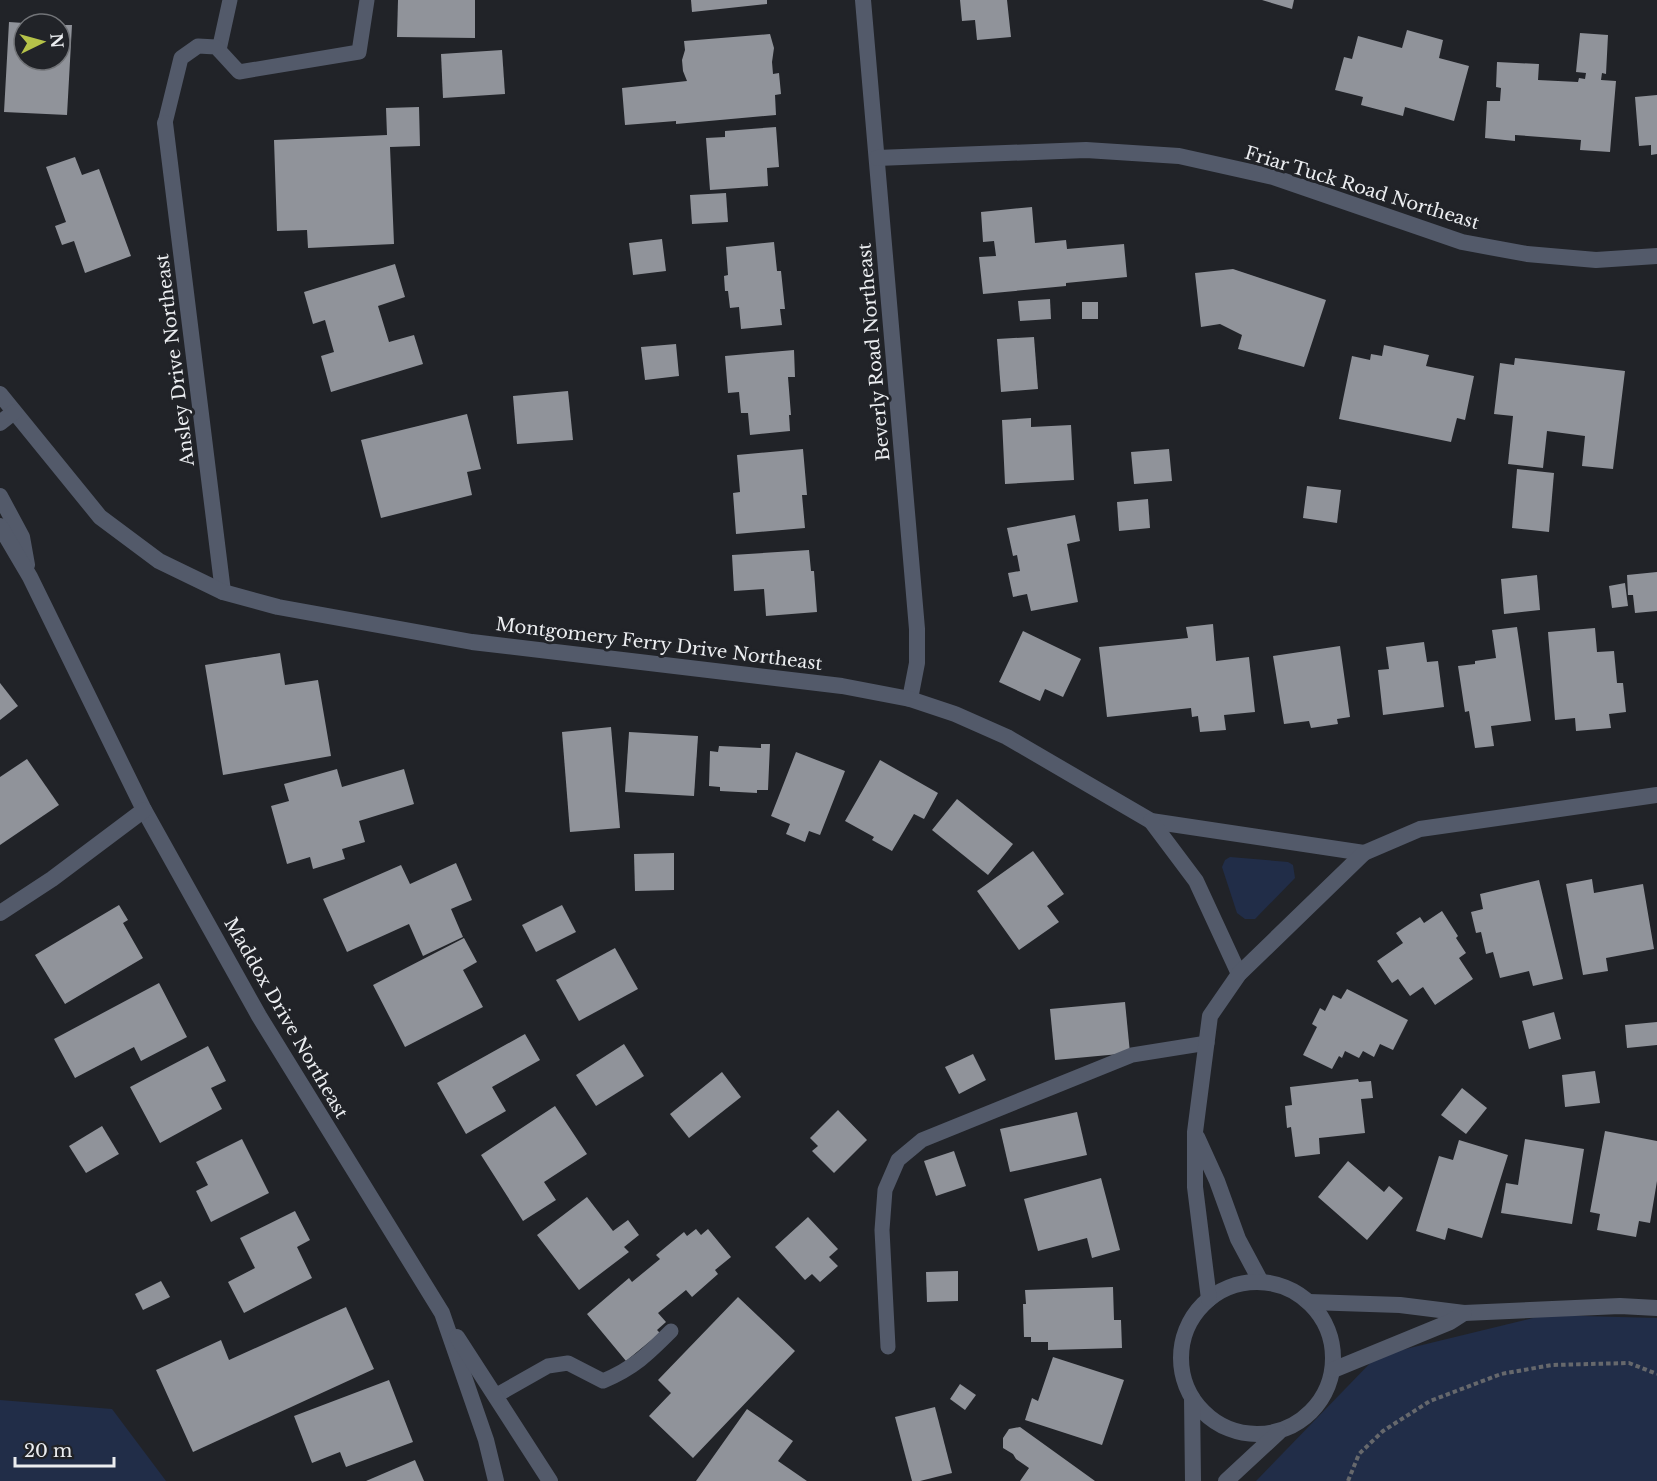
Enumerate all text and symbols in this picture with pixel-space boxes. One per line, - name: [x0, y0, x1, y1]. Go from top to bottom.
- north arrow: [12, 12, 72, 72]
- text: N: [46, 32, 68, 49]
- street label: Friar Tuck Road Northeast: [1242, 142, 1482, 234]
- street label: Beverly Road Northeast: [853, 242, 894, 462]
- street label: Ansley Drive Northeast: [151, 252, 199, 468]
- street label: Montgomery Ferry Drive Northeast: [494, 613, 824, 675]
- street label: Maddox Drive Northeast: [219, 914, 353, 1122]
- scale bar: [15, 1430, 114, 1468]
- text: 20 m: [24, 1440, 72, 1462]

